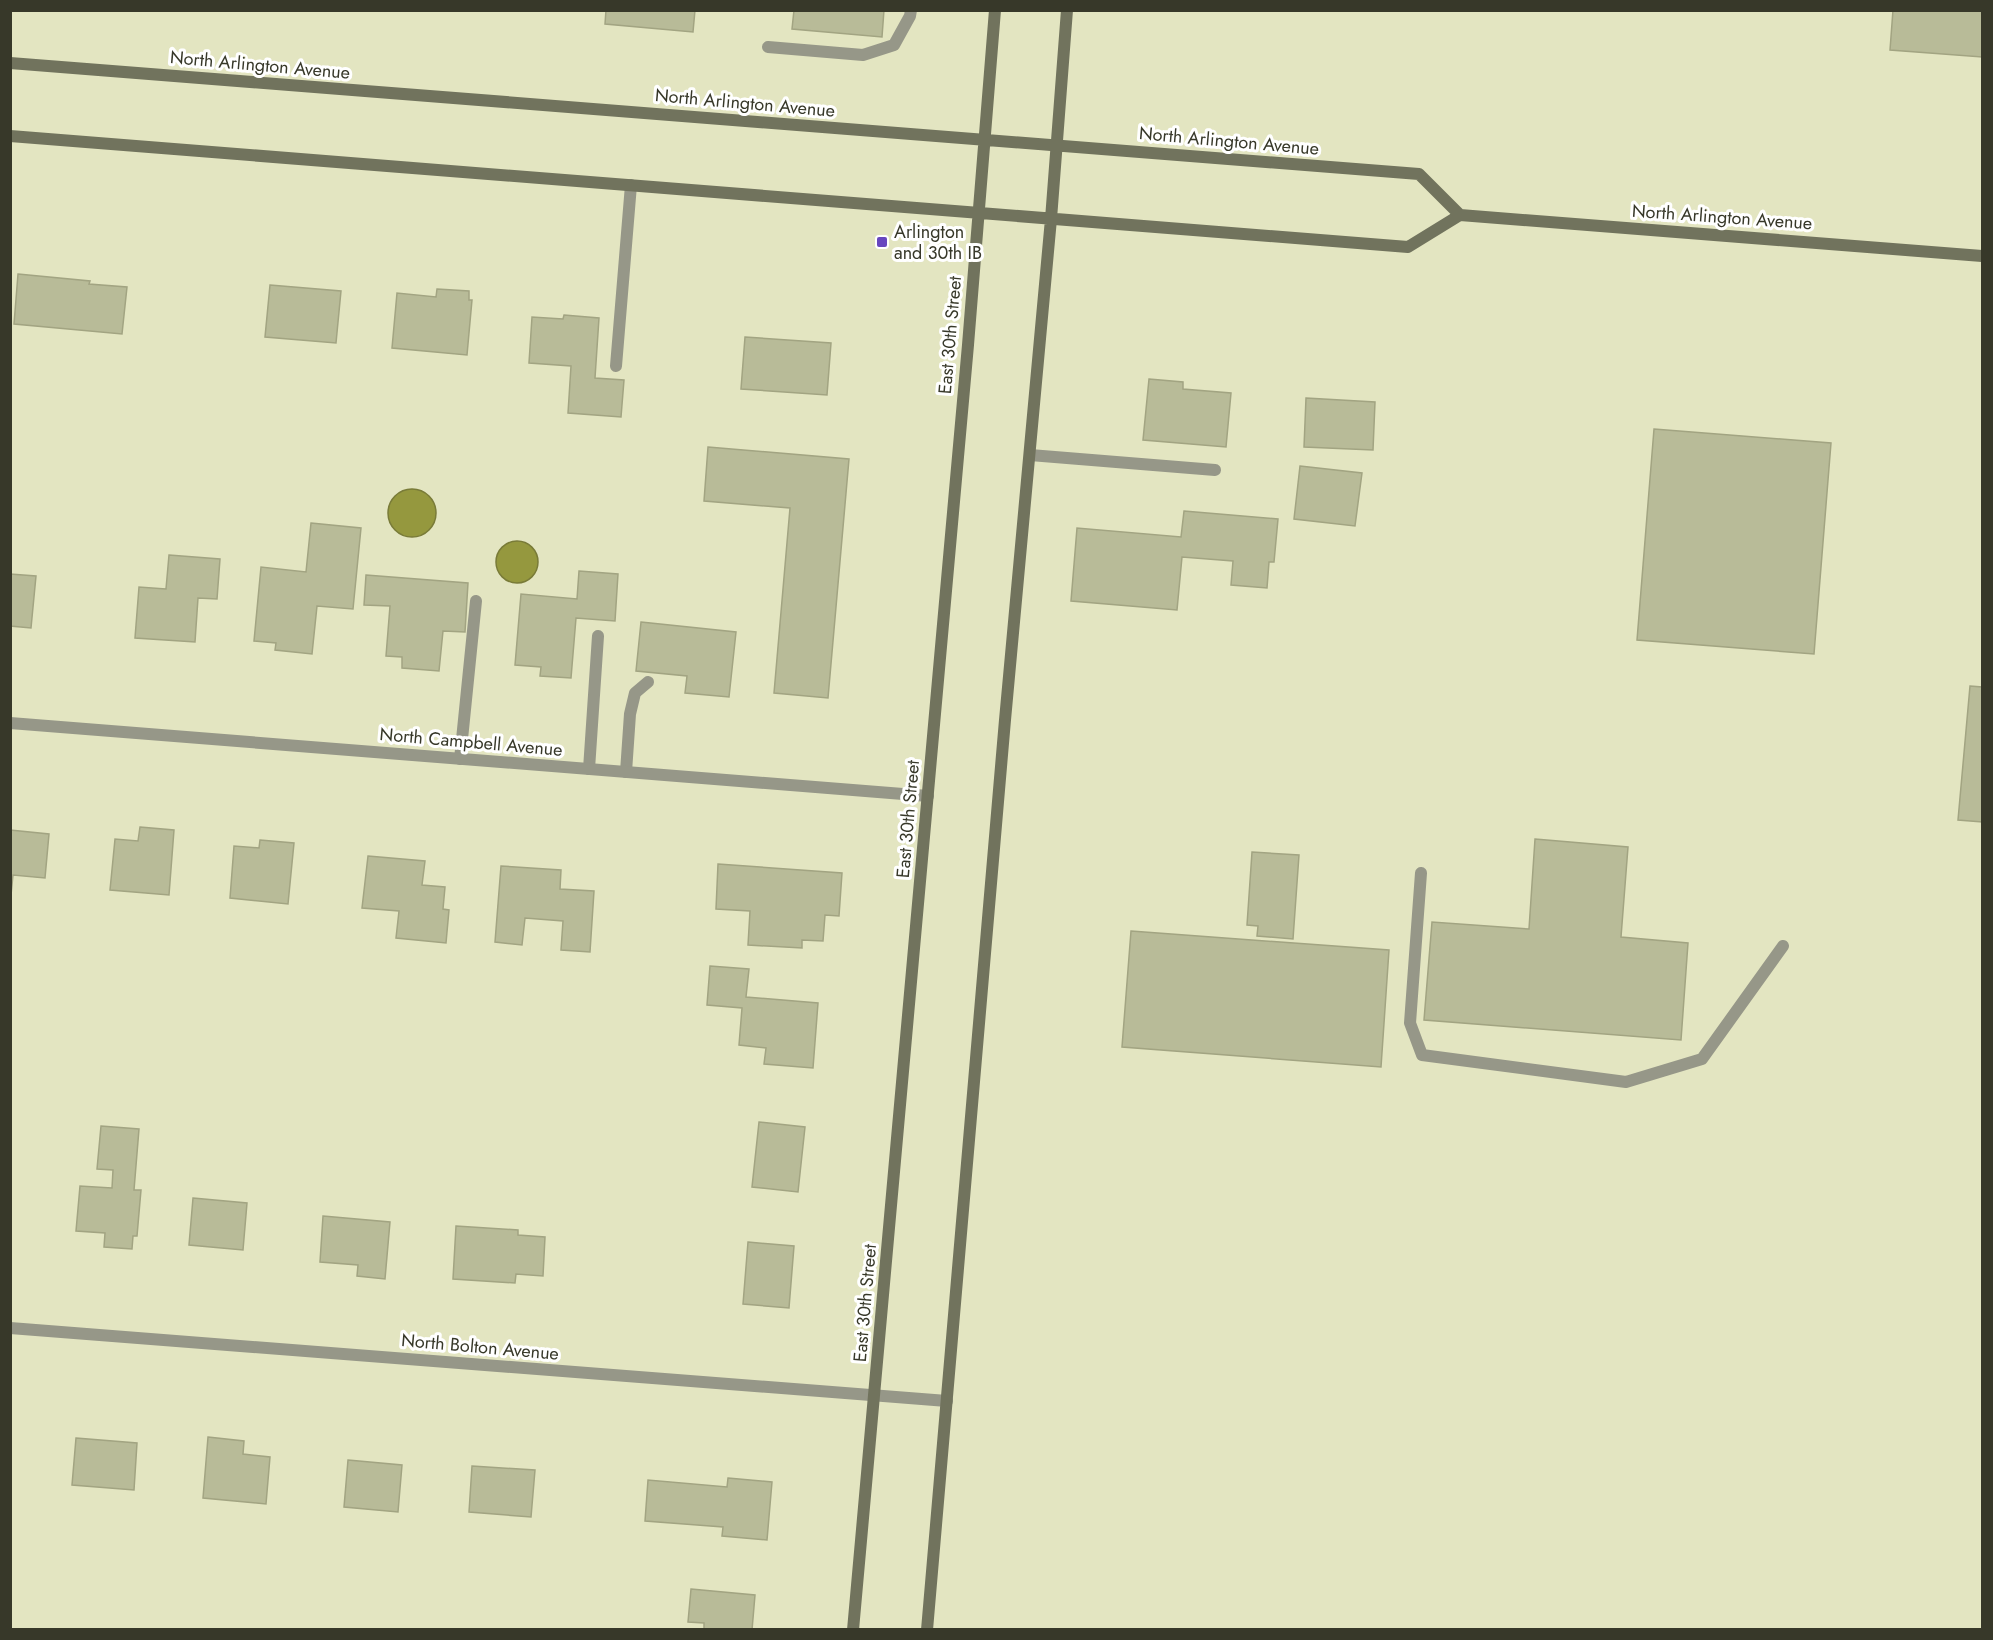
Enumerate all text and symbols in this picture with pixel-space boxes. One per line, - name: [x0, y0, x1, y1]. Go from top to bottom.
- street label: North Arlington Avenue: [169, 44, 351, 86]
- street label: North Arlington Avenue: [654, 82, 836, 124]
- street label: North Arlington Avenue: [1138, 120, 1320, 162]
- street label: North Arlington Avenue: [1631, 198, 1813, 236]
- place label: Arlington and 30th IB: [894, 219, 982, 266]
- marker: Arlington and 30th IB: [875, 235, 889, 249]
- street label: East 30th Street: [932, 274, 968, 395]
- street label: North Campbell Avenue: [378, 721, 564, 763]
- street label: East 30th Street: [890, 758, 926, 879]
- street label: East 30th Street: [847, 1242, 883, 1363]
- street label: North Bolton Avenue: [400, 1327, 560, 1367]

